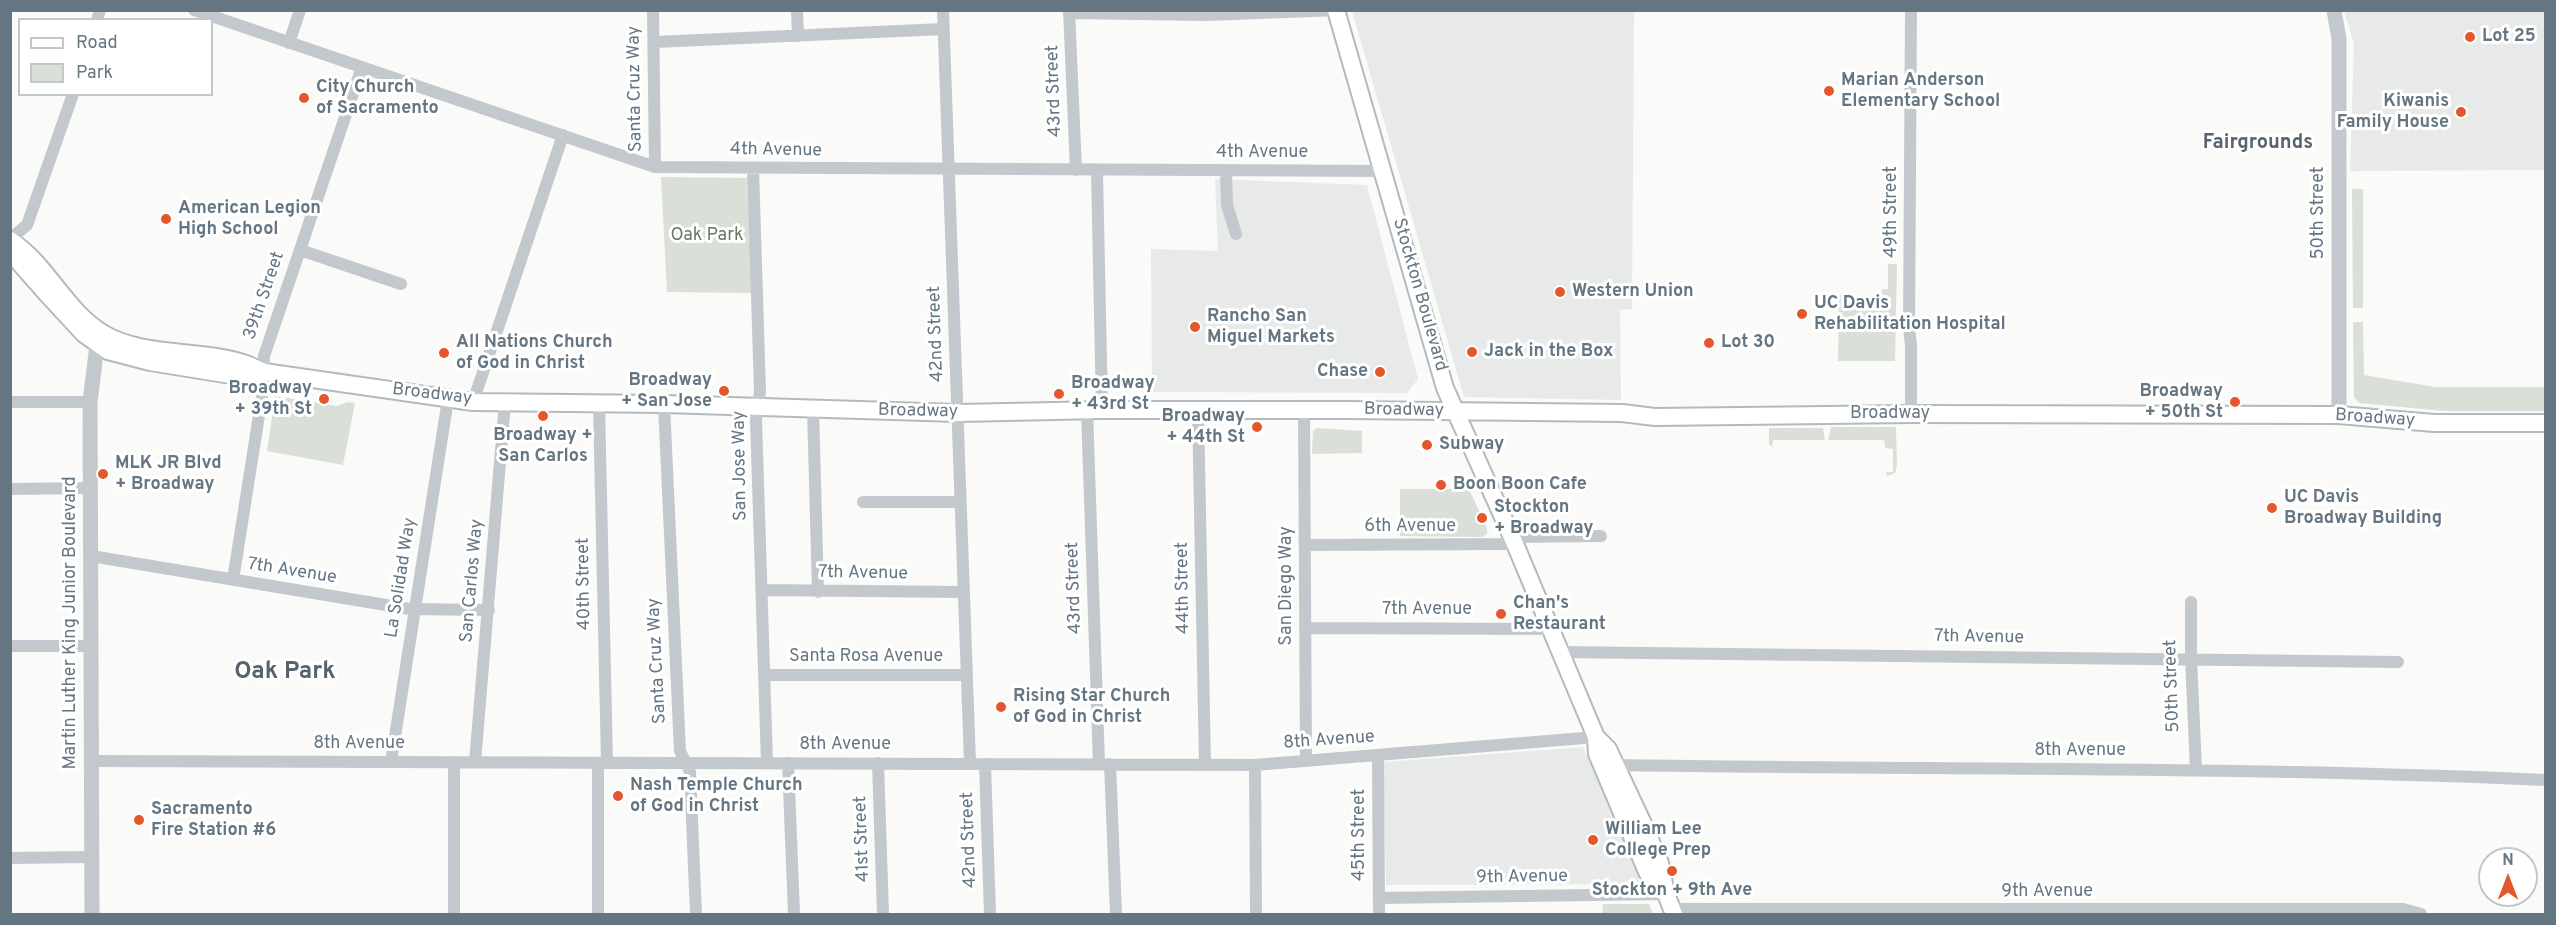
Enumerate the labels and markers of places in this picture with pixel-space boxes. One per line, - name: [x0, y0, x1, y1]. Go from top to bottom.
- place label: Lot 25: [2482, 26, 2536, 48]
- marker: Lot 25: [2463, 30, 2477, 44]
- place label: Marian Anderson Elementary School: [1841, 70, 2000, 112]
- place label: City Church of Sacramento: [316, 77, 439, 119]
- marker: Marian Anderson Elementary School: [1822, 84, 1836, 98]
- marker: City Church of Sacramento: [297, 91, 311, 105]
- place label: Kiwanis Family House: [2337, 91, 2449, 134]
- marker: Kiwanis Family House: [2454, 105, 2468, 119]
- place label: American Legion High School: [178, 198, 321, 240]
- marker: American Legion High School: [159, 212, 173, 226]
- place label: Western Union: [1572, 281, 1694, 303]
- marker: Western Union: [1553, 285, 1567, 299]
- place label: UC Davis Rehabilitation Hospital: [1814, 293, 2006, 336]
- place label: Rancho San Miguel Markets: [1207, 306, 1335, 348]
- marker: UC Davis Rehabilitation Hospital: [1795, 307, 1809, 321]
- marker: Rancho San Miguel Markets: [1188, 320, 1202, 334]
- place label: All Nations Church of God in Christ: [456, 332, 613, 374]
- place label: Lot 30: [1721, 332, 1775, 354]
- marker: Lot 30: [1702, 336, 1716, 350]
- place label: Jack in the Box: [1484, 341, 1613, 363]
- marker: Jack in the Box: [1465, 345, 1479, 359]
- marker: All Nations Church of God in Christ: [437, 346, 451, 360]
- place label: Chase: [1317, 361, 1368, 383]
- marker: Chase: [1373, 365, 1387, 379]
- place label: Broadway + San Jose: [621, 370, 712, 412]
- place label: Broadway + 43rd St: [1071, 373, 1155, 416]
- place label: Broadway + 39th St: [228, 378, 312, 420]
- place label: Broadway + 50th St: [2139, 381, 2223, 424]
- marker: Broadway + San Jose: [717, 384, 731, 398]
- marker: Broadway + 43rd St: [1052, 387, 1066, 401]
- marker: Broadway + 39th St: [317, 392, 331, 406]
- marker: Broadway + 50th St: [2228, 395, 2242, 409]
- place label: Broadway + 44th St: [1161, 406, 1245, 448]
- marker: Broadway + San Carlos: [536, 409, 550, 423]
- marker: Broadway + 44th St: [1250, 420, 1264, 434]
- place label: Broadway + San Carlos: [493, 425, 593, 468]
- place label: Subway: [1439, 434, 1504, 456]
- marker: Subway: [1420, 438, 1434, 452]
- place label: MLK JR Blvd + Broadway: [115, 453, 222, 496]
- marker: MLK JR Blvd + Broadway: [96, 467, 110, 481]
- place label: Boon Boon Cafe: [1453, 474, 1587, 496]
- marker: Boon Boon Cafe: [1434, 478, 1448, 492]
- place label: UC Davis Broadway Building: [2284, 487, 2442, 530]
- place label: Stockton + Broadway: [1494, 497, 1594, 540]
- marker: UC Davis Broadway Building: [2265, 501, 2279, 515]
- marker: Stockton + Broadway: [1475, 511, 1489, 525]
- place label: Chan's Restaurant: [1513, 593, 1606, 636]
- marker: Chan's Restaurant: [1494, 607, 1508, 621]
- place label: Rising Star Church of God in Christ: [1013, 686, 1170, 728]
- marker: Rising Star Church of God in Christ: [994, 700, 1008, 714]
- place label: Nash Temple Church of God in Christ: [630, 775, 803, 818]
- marker: Nash Temple Church of God in Christ: [611, 789, 625, 803]
- place label: Sacramento Fire Station #6: [151, 799, 276, 842]
- marker: Sacramento Fire Station #6: [132, 813, 146, 827]
- place label: William Lee College Prep: [1605, 819, 1711, 862]
- marker: William Lee College Prep: [1586, 833, 1600, 847]
- marker: Stockton + 9th Ave: [1665, 864, 1679, 878]
- place label: Stockton + 9th Ave: [1592, 880, 1752, 902]

